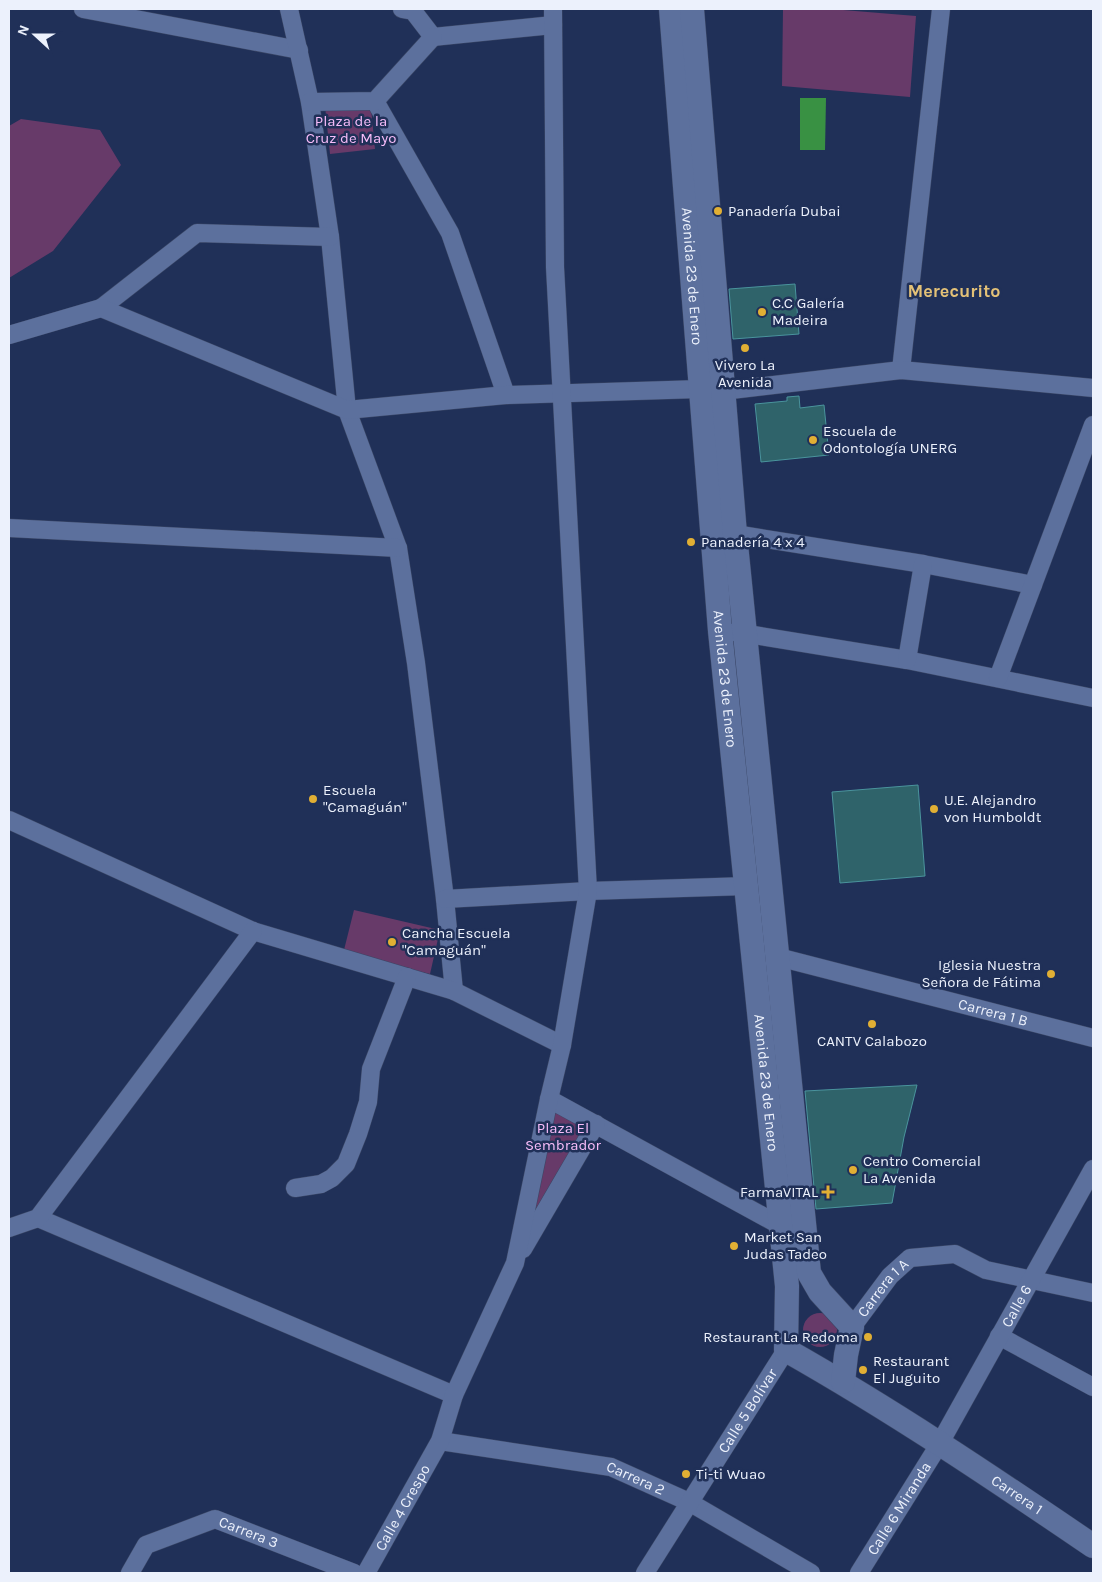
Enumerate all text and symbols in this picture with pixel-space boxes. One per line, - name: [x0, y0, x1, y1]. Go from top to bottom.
- north arrow: [10, 10, 60, 60]
- text: N: [14, 23, 33, 38]
- park label: Plaza de la Cruz de Mayo: [306, 112, 396, 147]
- place label: Panadería Dubai: [728, 202, 841, 220]
- marker: Panadería Dubai: [712, 205, 724, 217]
- street label: Avenida 23 de Enero: [678, 207, 706, 346]
- district label: Merecurito: [908, 280, 1000, 302]
- place label: C.C Galería Madeira: [772, 294, 845, 329]
- marker: C.C Galería Madeira: [756, 306, 768, 318]
- marker: Vivero La Avenida: [739, 342, 751, 354]
- place label: Vivero La Avenida: [715, 356, 775, 391]
- place label: Escuela de Odontología UNERG: [823, 422, 957, 457]
- marker: Escuela de Odontología UNERG: [807, 434, 819, 446]
- place label: Panadería 4 x 4: [701, 533, 805, 551]
- marker: Panadería 4 x 4: [685, 536, 697, 548]
- street label: Avenida 23 de Enero: [709, 609, 741, 748]
- place label: Escuela "Camaguán": [323, 781, 407, 816]
- place label: U.E. Alejandro von Humboldt: [944, 791, 1042, 826]
- marker: Escuela "Camaguán": [307, 793, 319, 805]
- marker: U.E. Alejandro von Humboldt: [928, 803, 940, 815]
- place label: Cancha Escuela "Camaguán": [402, 924, 510, 959]
- marker: Cancha Escuela "Camaguán": [386, 936, 398, 948]
- place label: Iglesia Nuestra Señora de Fátima: [921, 956, 1041, 991]
- marker: Iglesia Nuestra Señora de Fátima: [1045, 968, 1057, 980]
- street label: Carrera 1 B: [956, 995, 1030, 1030]
- street label: Avenida 23 de Enero: [750, 1013, 782, 1152]
- marker: CANTV Calabozo: [866, 1018, 878, 1030]
- place label: CANTV Calabozo: [817, 1032, 927, 1050]
- park label: Plaza El Sembrador: [525, 1119, 602, 1154]
- place label: Centro Comercial La Avenida: [863, 1152, 981, 1187]
- marker: Centro Comercial La Avenida: [847, 1164, 859, 1176]
- place label: FarmaVITAL: [740, 1183, 818, 1201]
- marker: FarmaVITAL: [822, 1186, 834, 1198]
- place label: Market San Judas Tadeo: [744, 1228, 827, 1263]
- marker: Market San Judas Tadeo: [728, 1240, 740, 1252]
- street label: Carrera 1 A: [854, 1255, 912, 1321]
- street label: Calle 6: [997, 1282, 1035, 1330]
- place label: Restaurant La Redoma: [703, 1328, 858, 1346]
- marker: Restaurant La Redoma: [862, 1331, 874, 1343]
- place label: Restaurant El Juguito: [873, 1352, 949, 1387]
- marker: Restaurant El Juguito: [857, 1364, 869, 1376]
- street label: Calle 5 Bolívar: [714, 1365, 781, 1456]
- street label: Carrera 2: [604, 1457, 668, 1499]
- street label: Calle 6 Miranda: [863, 1459, 935, 1558]
- street label: Calle 4 Crespo: [371, 1461, 434, 1554]
- place label: Ti-ti Wuao: [696, 1465, 765, 1483]
- marker: Ti-ti Wuao: [680, 1468, 692, 1480]
- street label: Carrera 1: [988, 1471, 1046, 1518]
- street label: Carrera 3: [216, 1512, 281, 1552]

